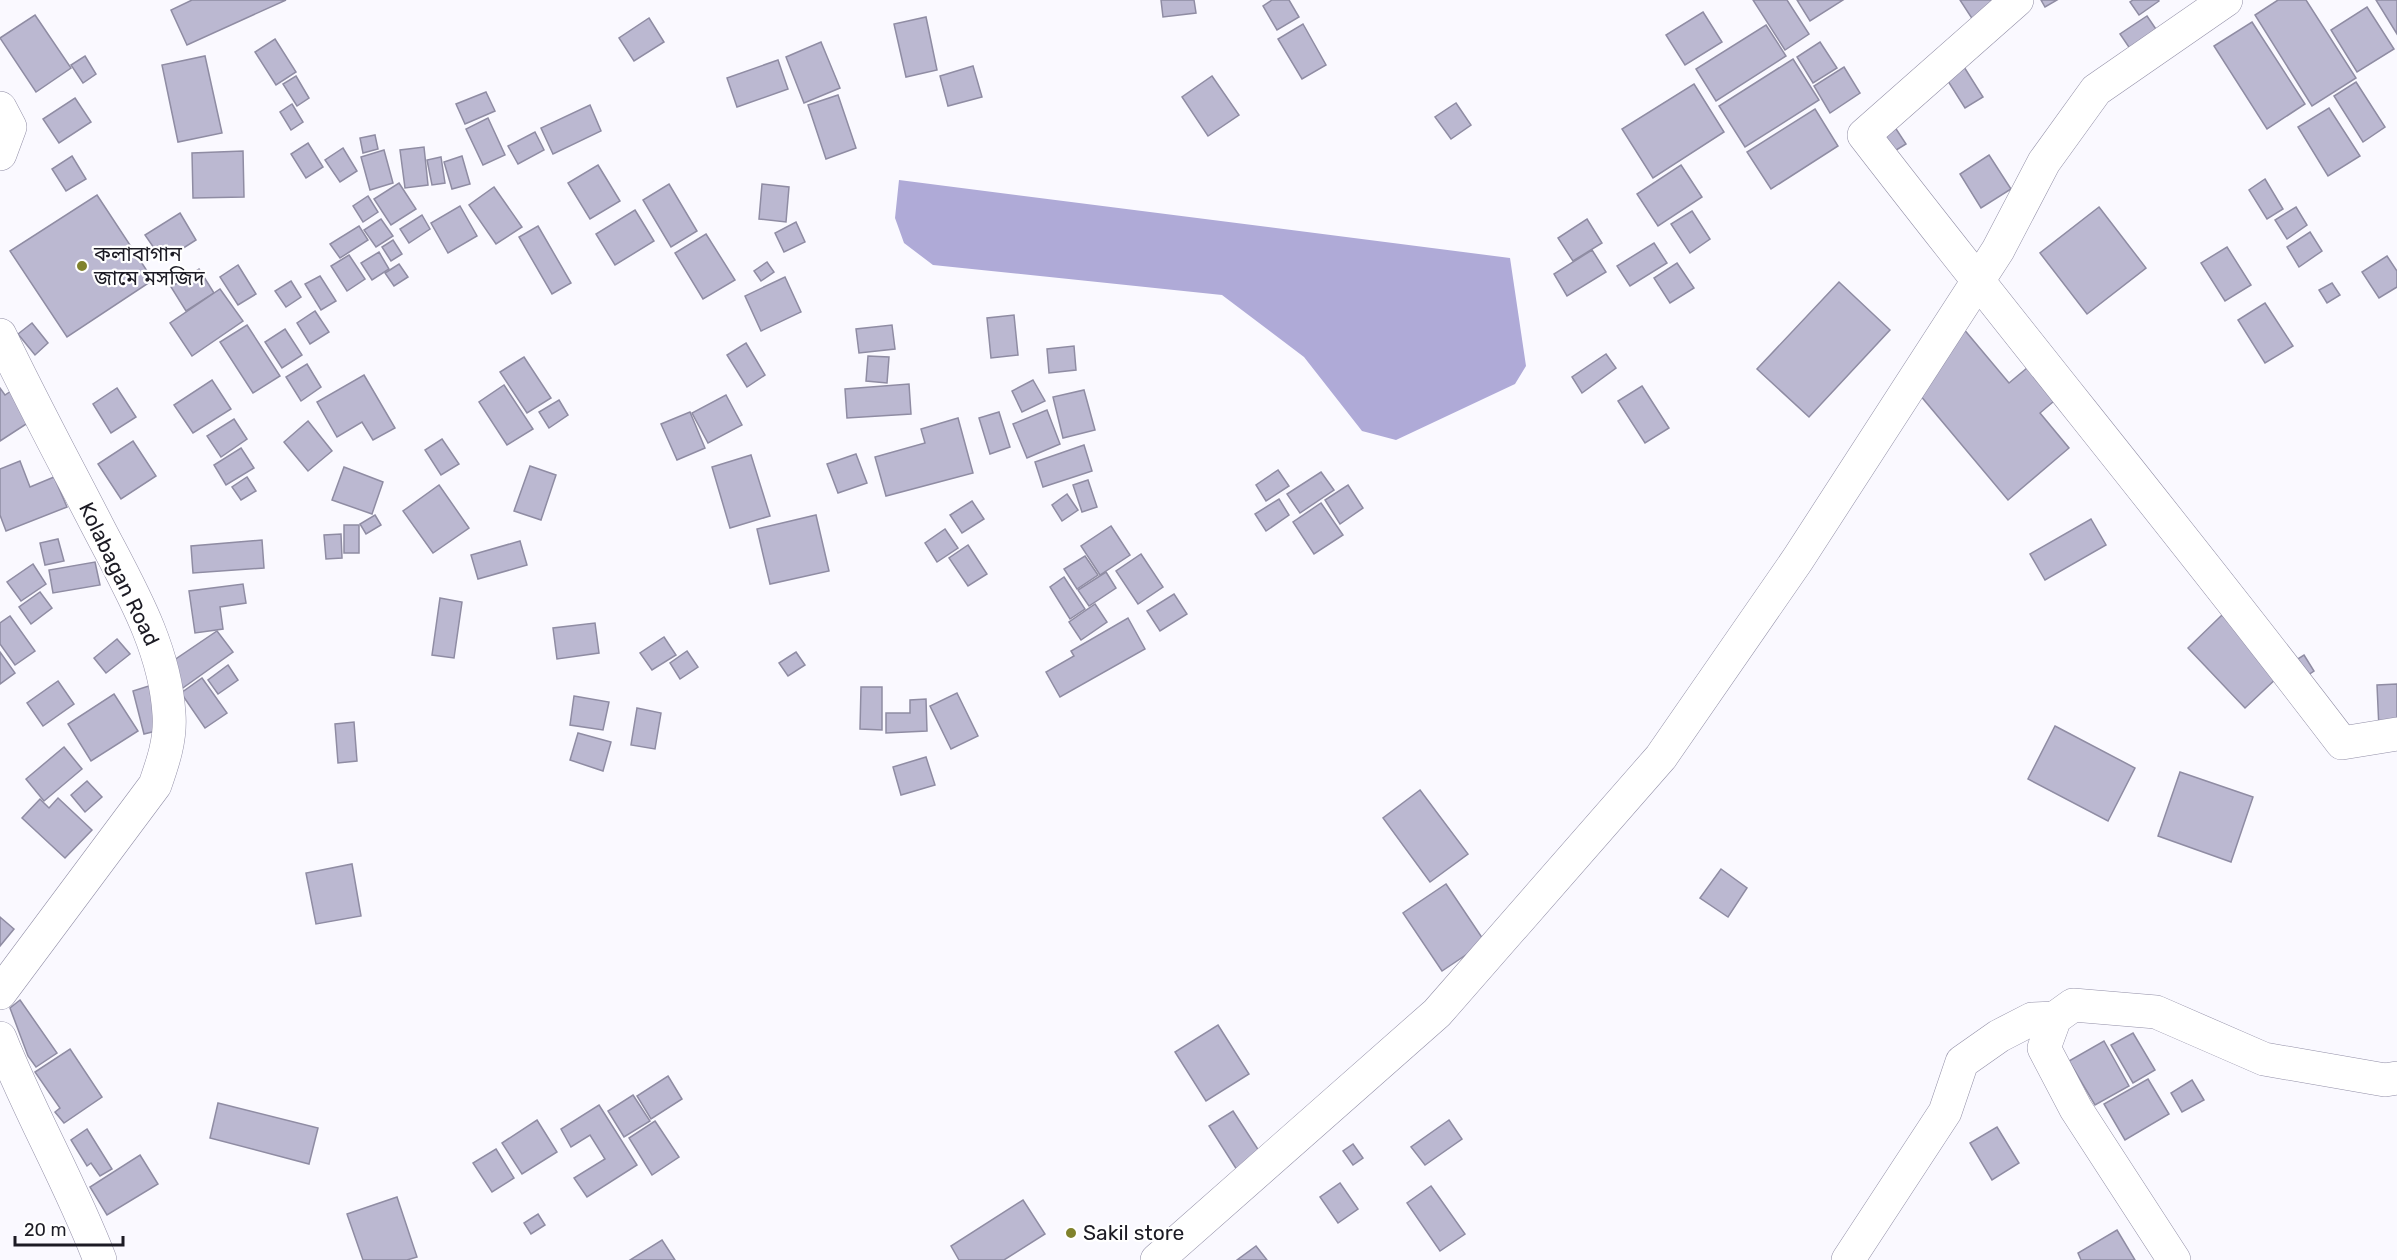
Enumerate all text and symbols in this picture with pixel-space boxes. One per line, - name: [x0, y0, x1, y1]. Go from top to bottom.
- place label: কলাবাগান জামে মসজিদ: [93, 241, 205, 290]
- marker: কলাবাগান জামে মসজিদ: [75, 259, 89, 273]
- street label: Kolabagan Road: [74, 498, 165, 650]
- scale bar: [15, 1209, 123, 1247]
- text: 20 m: [24, 1219, 66, 1241]
- place label: Sakil store: [1083, 1220, 1184, 1245]
- marker: Sakil store: [1064, 1226, 1078, 1240]

